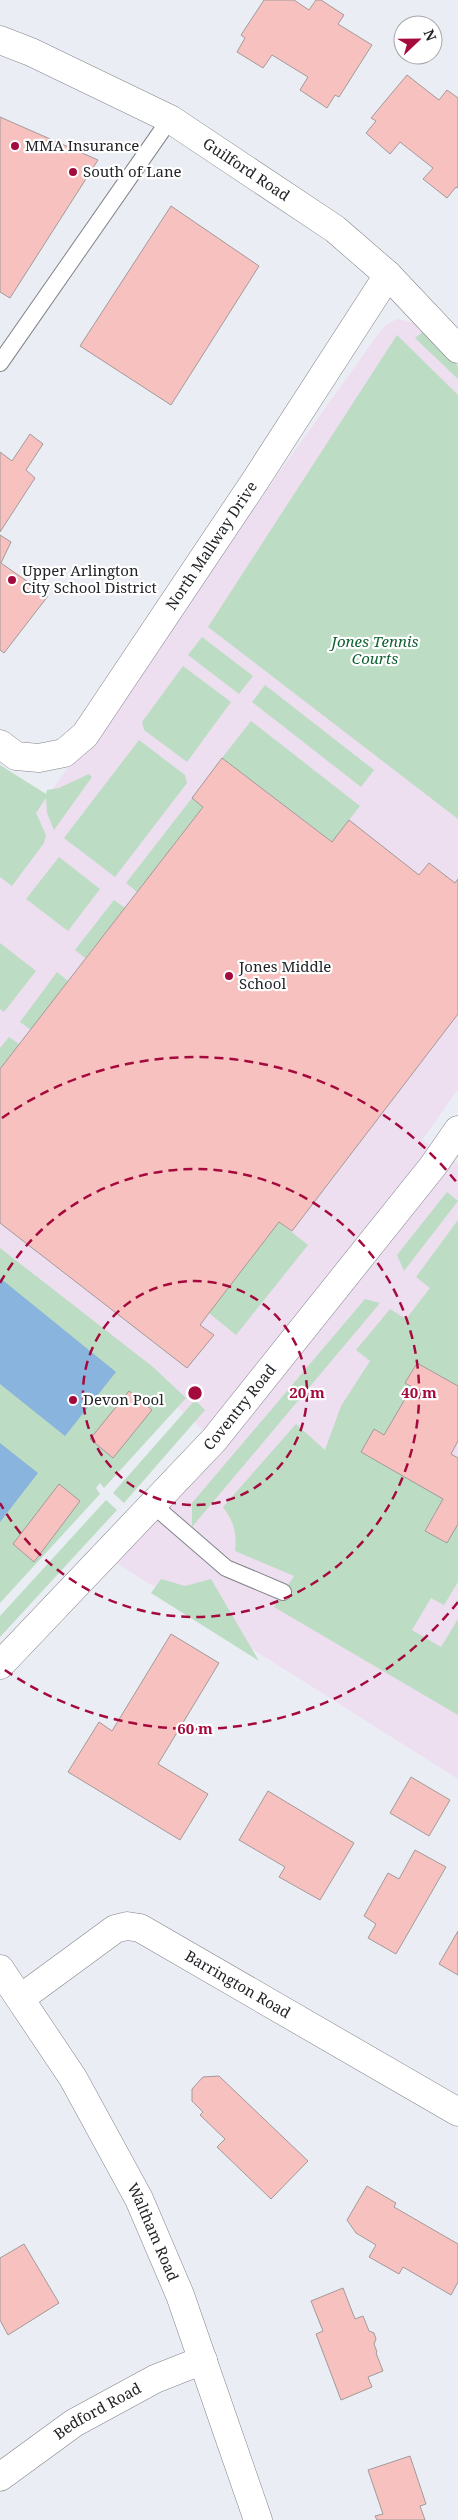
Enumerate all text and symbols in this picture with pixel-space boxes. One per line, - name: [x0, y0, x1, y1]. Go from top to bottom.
- north arrow: [393, 15, 443, 65]
- text: N: [420, 26, 441, 44]
- street label: Guilford Road: [199, 133, 294, 205]
- place label: MMA Insurance: [25, 135, 139, 155]
- marker: MMA Insurance: [9, 140, 21, 152]
- place label: South of Lane: [83, 161, 182, 181]
- marker: South of Lane: [67, 166, 79, 178]
- street label: North Mallway Drive: [161, 477, 261, 613]
- place label: Upper Arlington City School District: [22, 560, 157, 597]
- marker: Upper Arlington City School District: [6, 574, 18, 586]
- park label: Jones Tennis Courts: [329, 631, 418, 668]
- place label: Jones Middle School: [238, 956, 331, 993]
- marker: Jones Middle School: [223, 970, 235, 982]
- street label: Coventry Road: [198, 1360, 280, 1454]
- text: 20 m: [289, 1382, 325, 1402]
- text: 40 m: [401, 1382, 437, 1402]
- centre of rings: [186, 1384, 204, 1402]
- place label: Devon Pool: [83, 1389, 164, 1409]
- marker: Devon Pool: [67, 1394, 79, 1406]
- text: 60 m: [177, 1718, 213, 1738]
- street label: Barrington Road: [182, 1945, 295, 2022]
- street label: Waltham Road: [123, 2179, 184, 2284]
- street label: Bedford Road: [49, 2377, 144, 2443]

